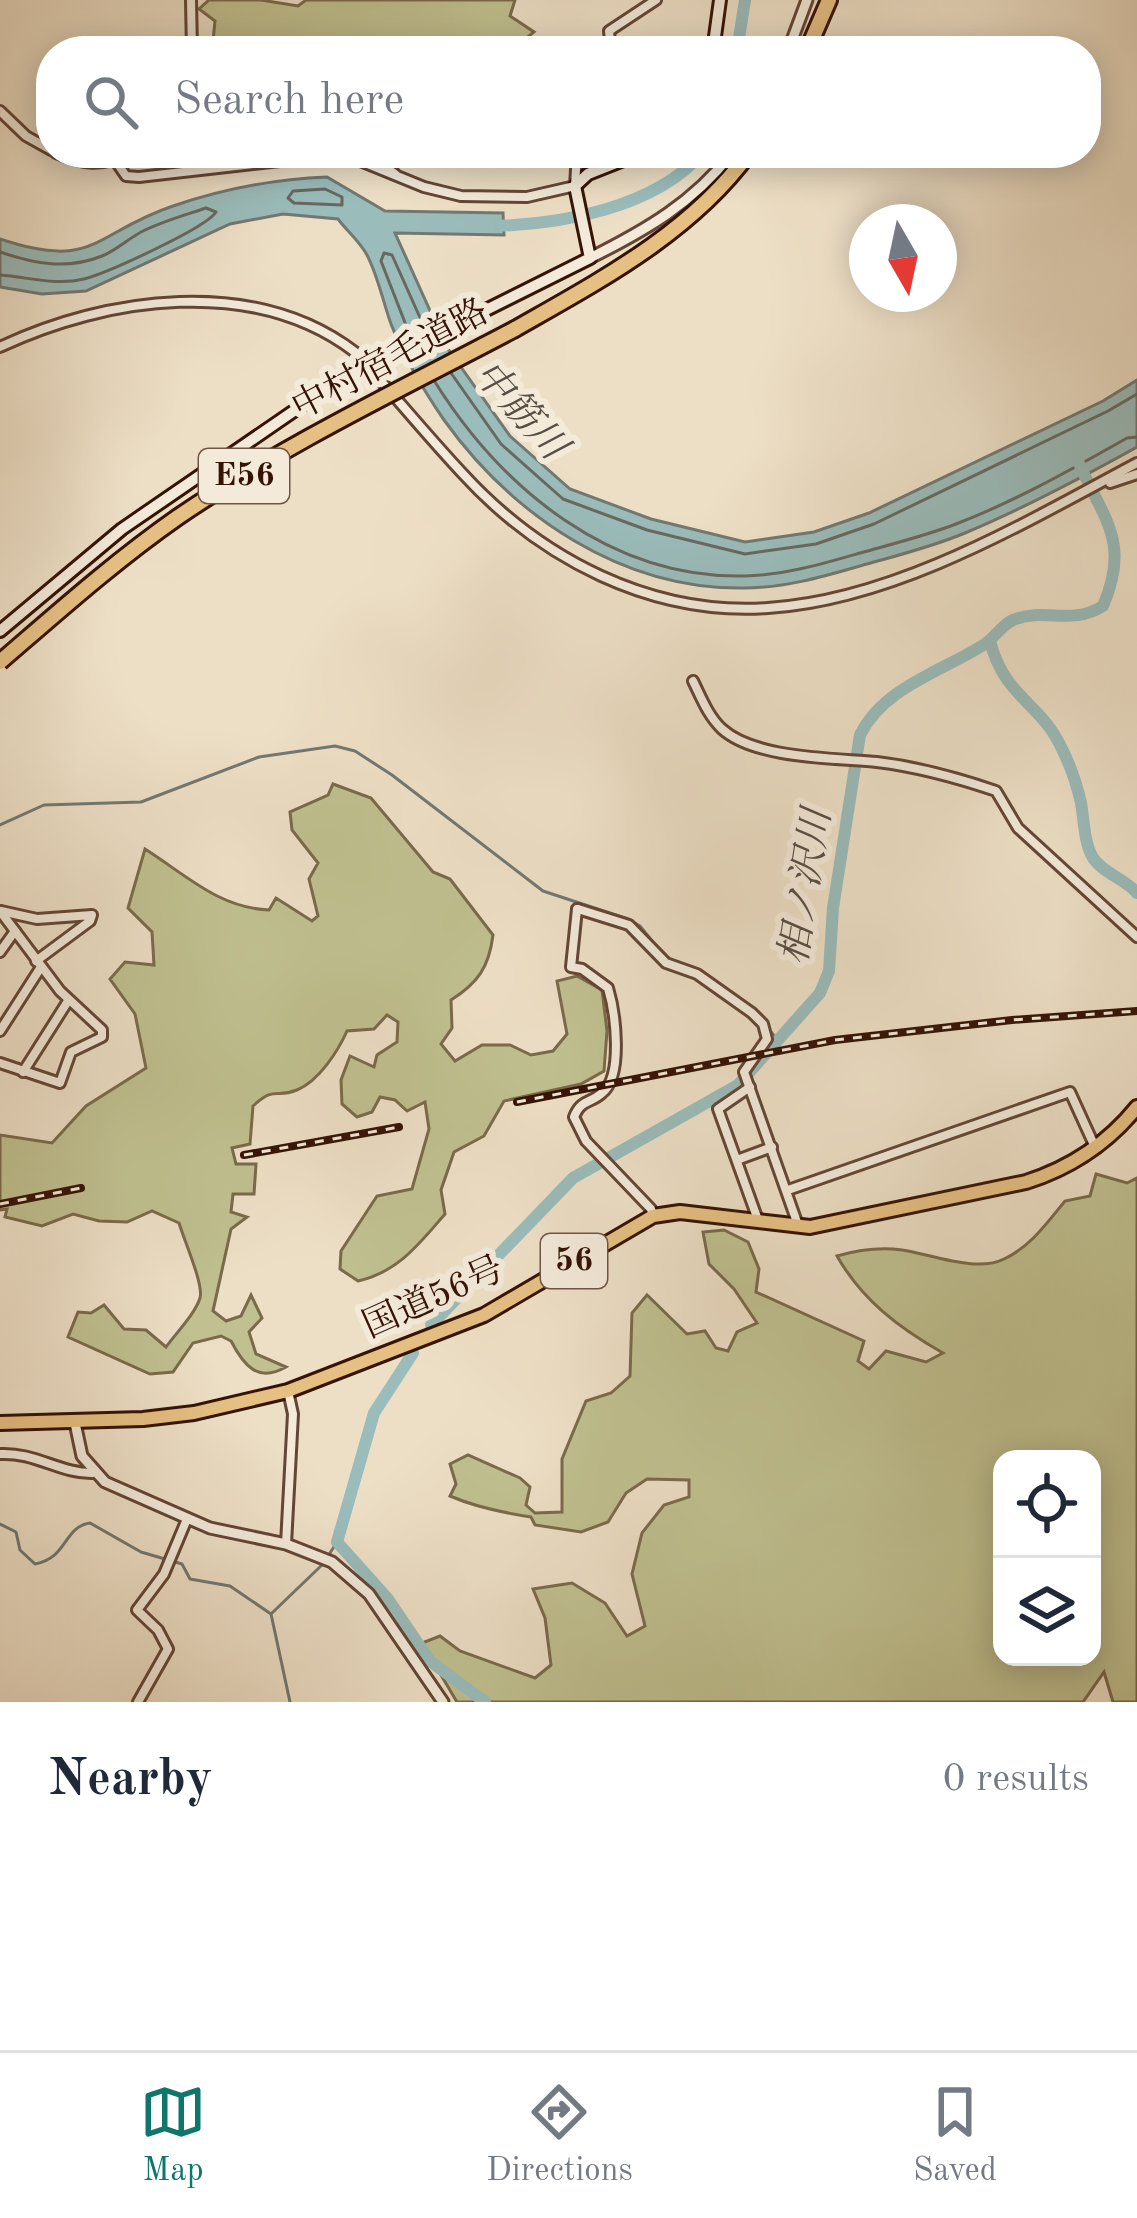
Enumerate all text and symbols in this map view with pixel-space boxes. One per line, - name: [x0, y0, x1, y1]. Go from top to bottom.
- search box: [36, 36, 1101, 168]
- icon: search: [78, 69, 144, 135]
- text: Search here: [174, 79, 404, 124]
- north arrow: [849, 204, 957, 312]
- street label: 中村宿毛道路: [285, 291, 495, 428]
- water label: 中筋川: [465, 352, 578, 470]
- road number: E56: [199, 449, 289, 503]
- water label: 相ノ沢川: [773, 802, 839, 967]
- road number: 56: [541, 1234, 607, 1288]
- street label: 国道56号: [357, 1248, 510, 1346]
- map controls: [993, 1450, 1101, 1666]
- button: locate: [993, 1450, 1101, 1558]
- button: layers: [993, 1558, 1101, 1666]
- text: Nearby: [48, 1755, 213, 1806]
- text: 0 results: [943, 1760, 1089, 1799]
- tab: Map: [140, 2079, 206, 2192]
- tab: Directions: [486, 2079, 633, 2192]
- tab: Saved: [913, 2079, 997, 2192]

